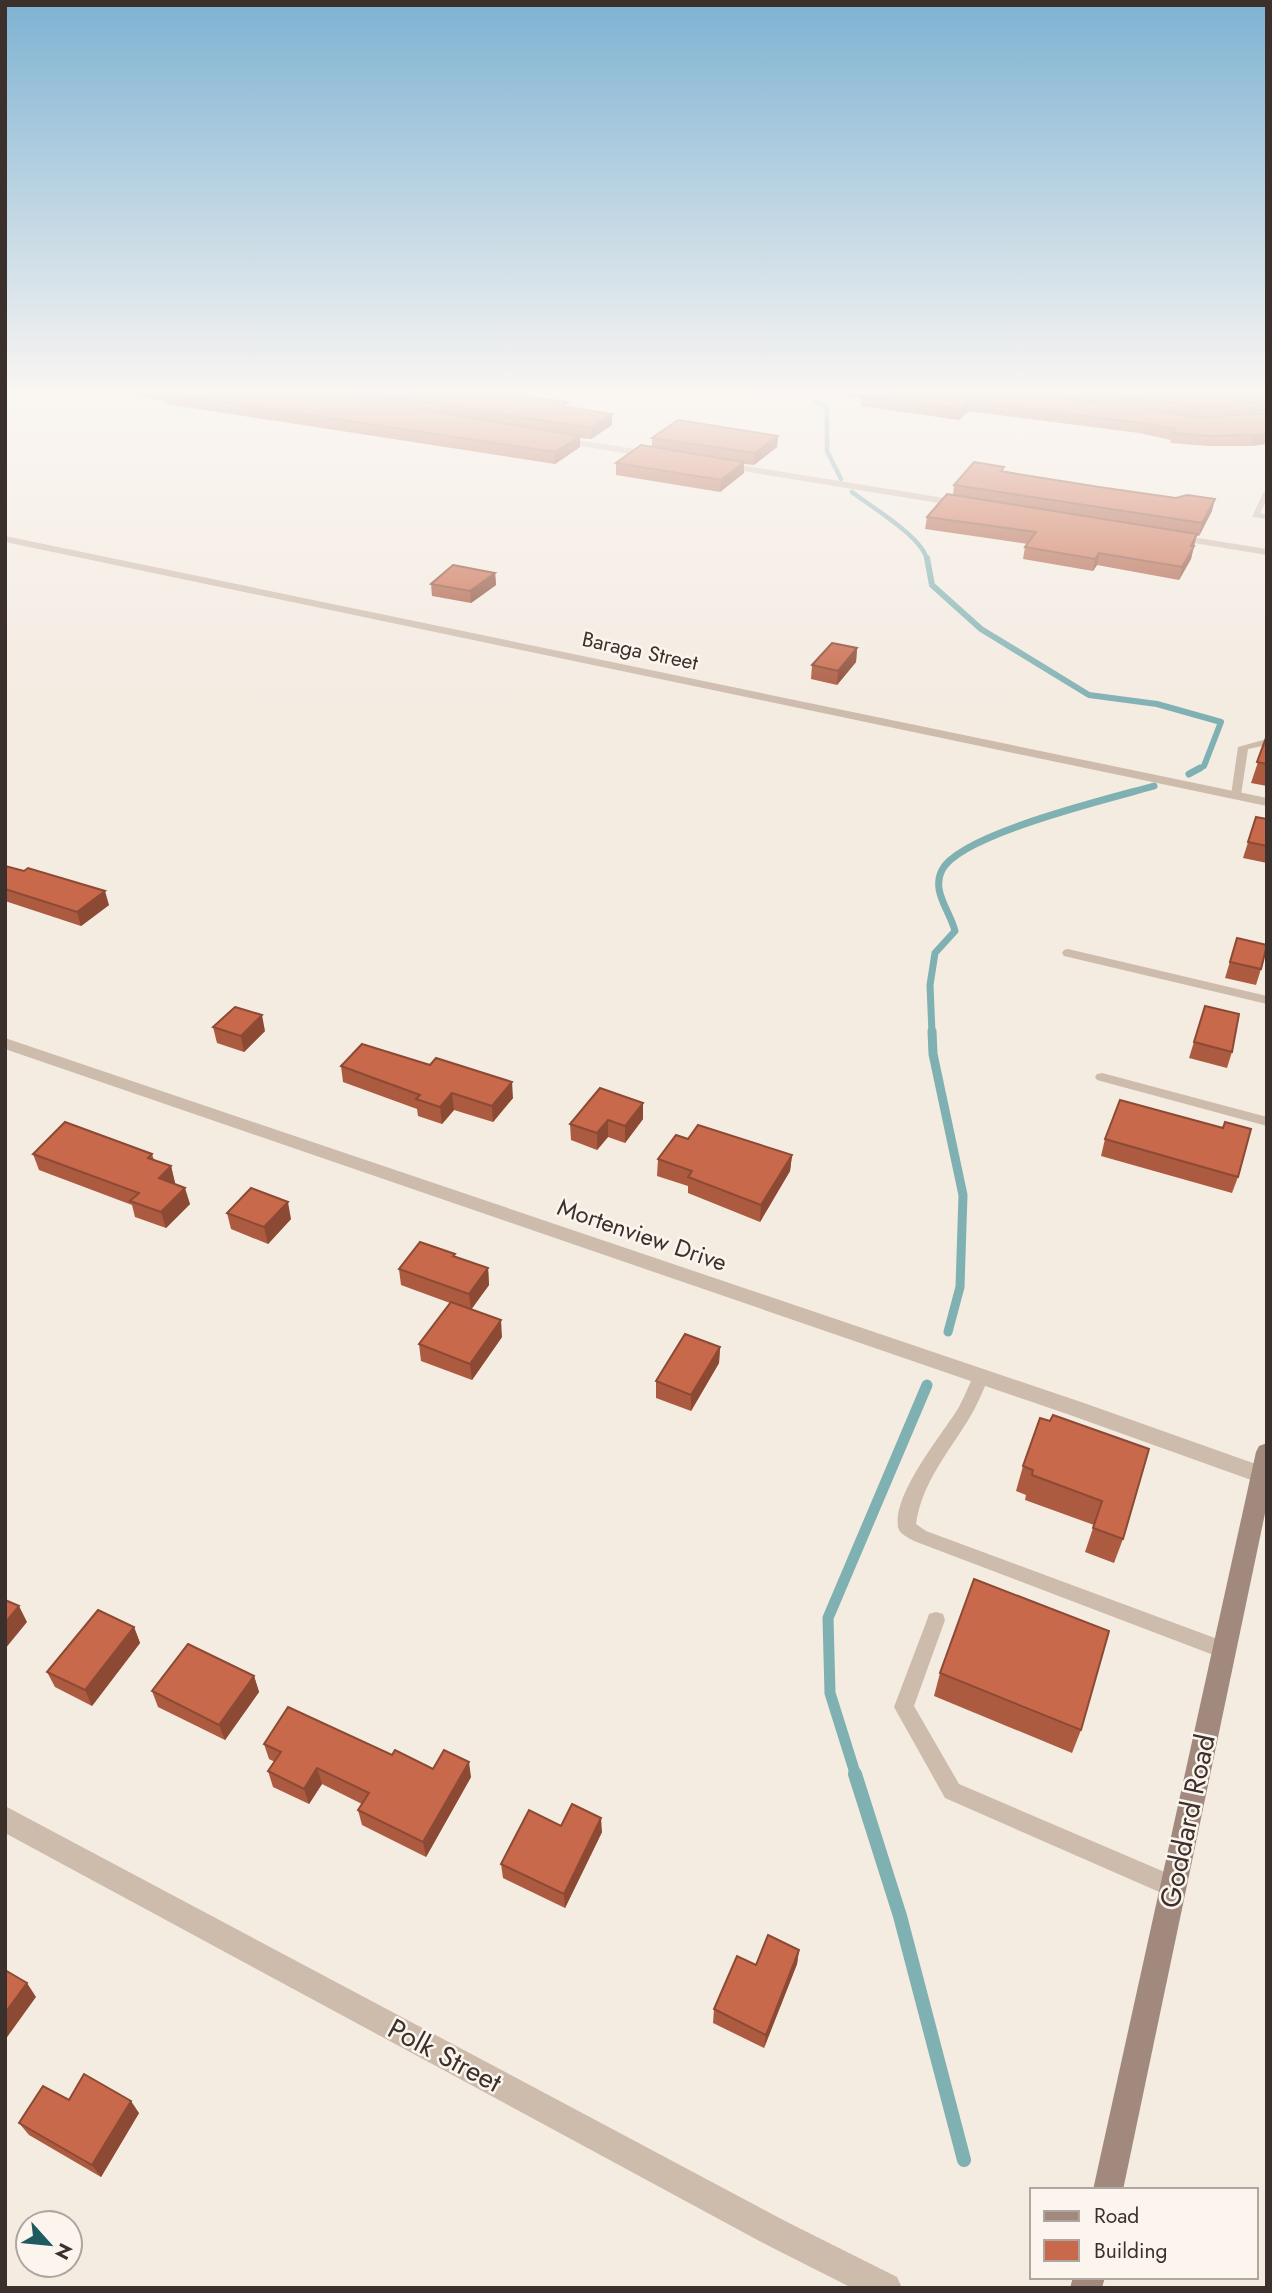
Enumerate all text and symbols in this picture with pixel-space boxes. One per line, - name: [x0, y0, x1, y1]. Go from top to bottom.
- street label: Baraga Street: [579, 624, 701, 678]
- street label: Mortenview Drive: [553, 1189, 732, 1280]
- street label: Goddard Road: [1149, 1730, 1226, 1912]
- street label: Polk Street: [381, 2008, 509, 2103]
- legend: [1030, 2188, 1258, 2279]
- text: Road: [1094, 2201, 1139, 2231]
- north arrow: [14, 2209, 84, 2279]
- text: Building: [1094, 2236, 1167, 2266]
- text: N: [48, 2239, 79, 2264]

